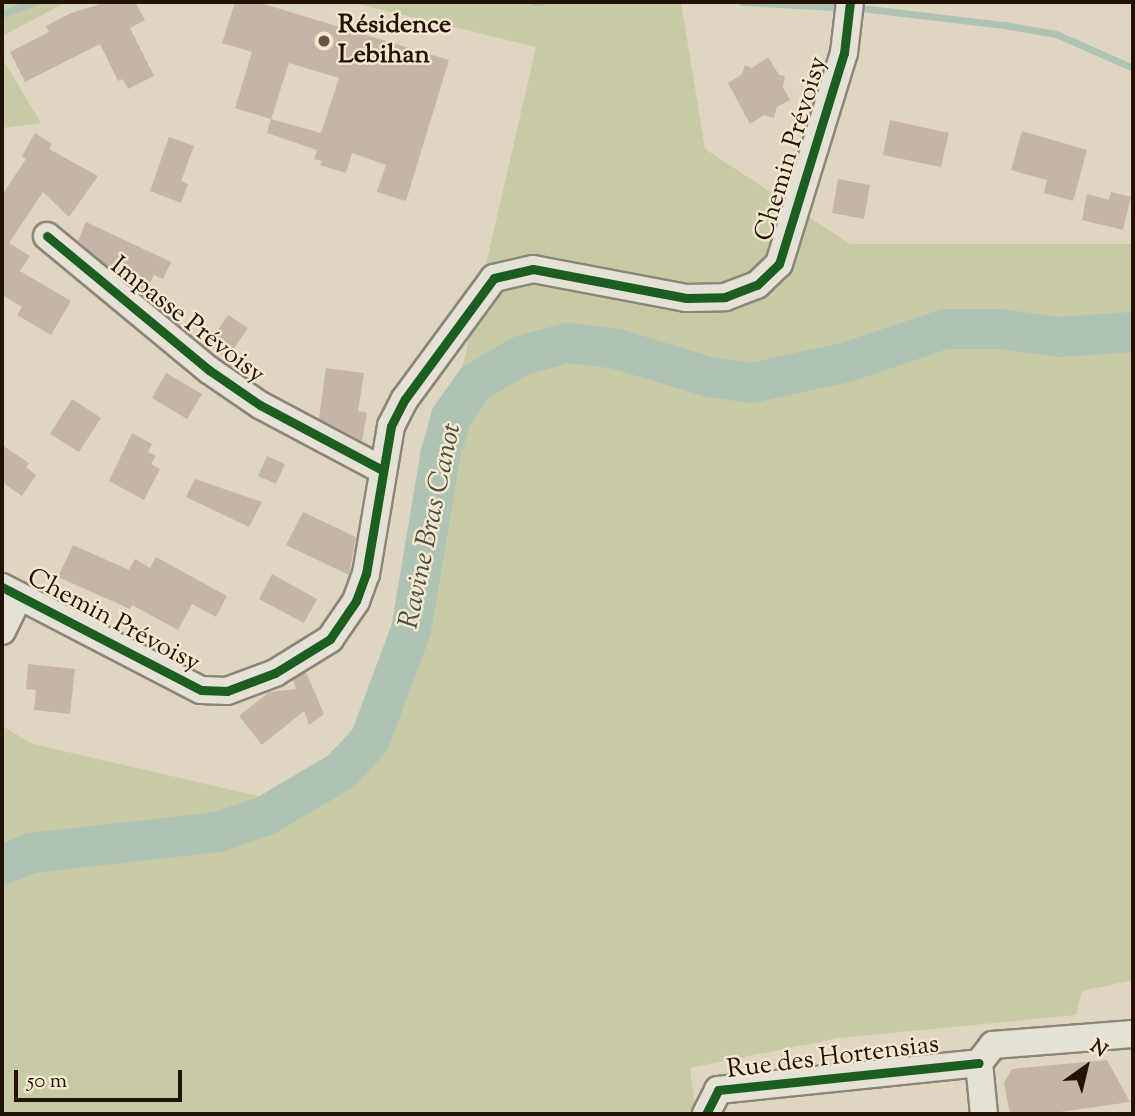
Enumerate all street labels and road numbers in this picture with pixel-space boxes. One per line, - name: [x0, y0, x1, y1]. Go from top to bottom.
- street label: Chemin Prévoisy: [749, 53, 835, 245]
- street label: Impasse Prévoisy: [103, 251, 271, 391]
- street label: Chemin Prévoisy: [21, 562, 205, 680]
- street label: Rue des Hortensias: [725, 1030, 941, 1086]

